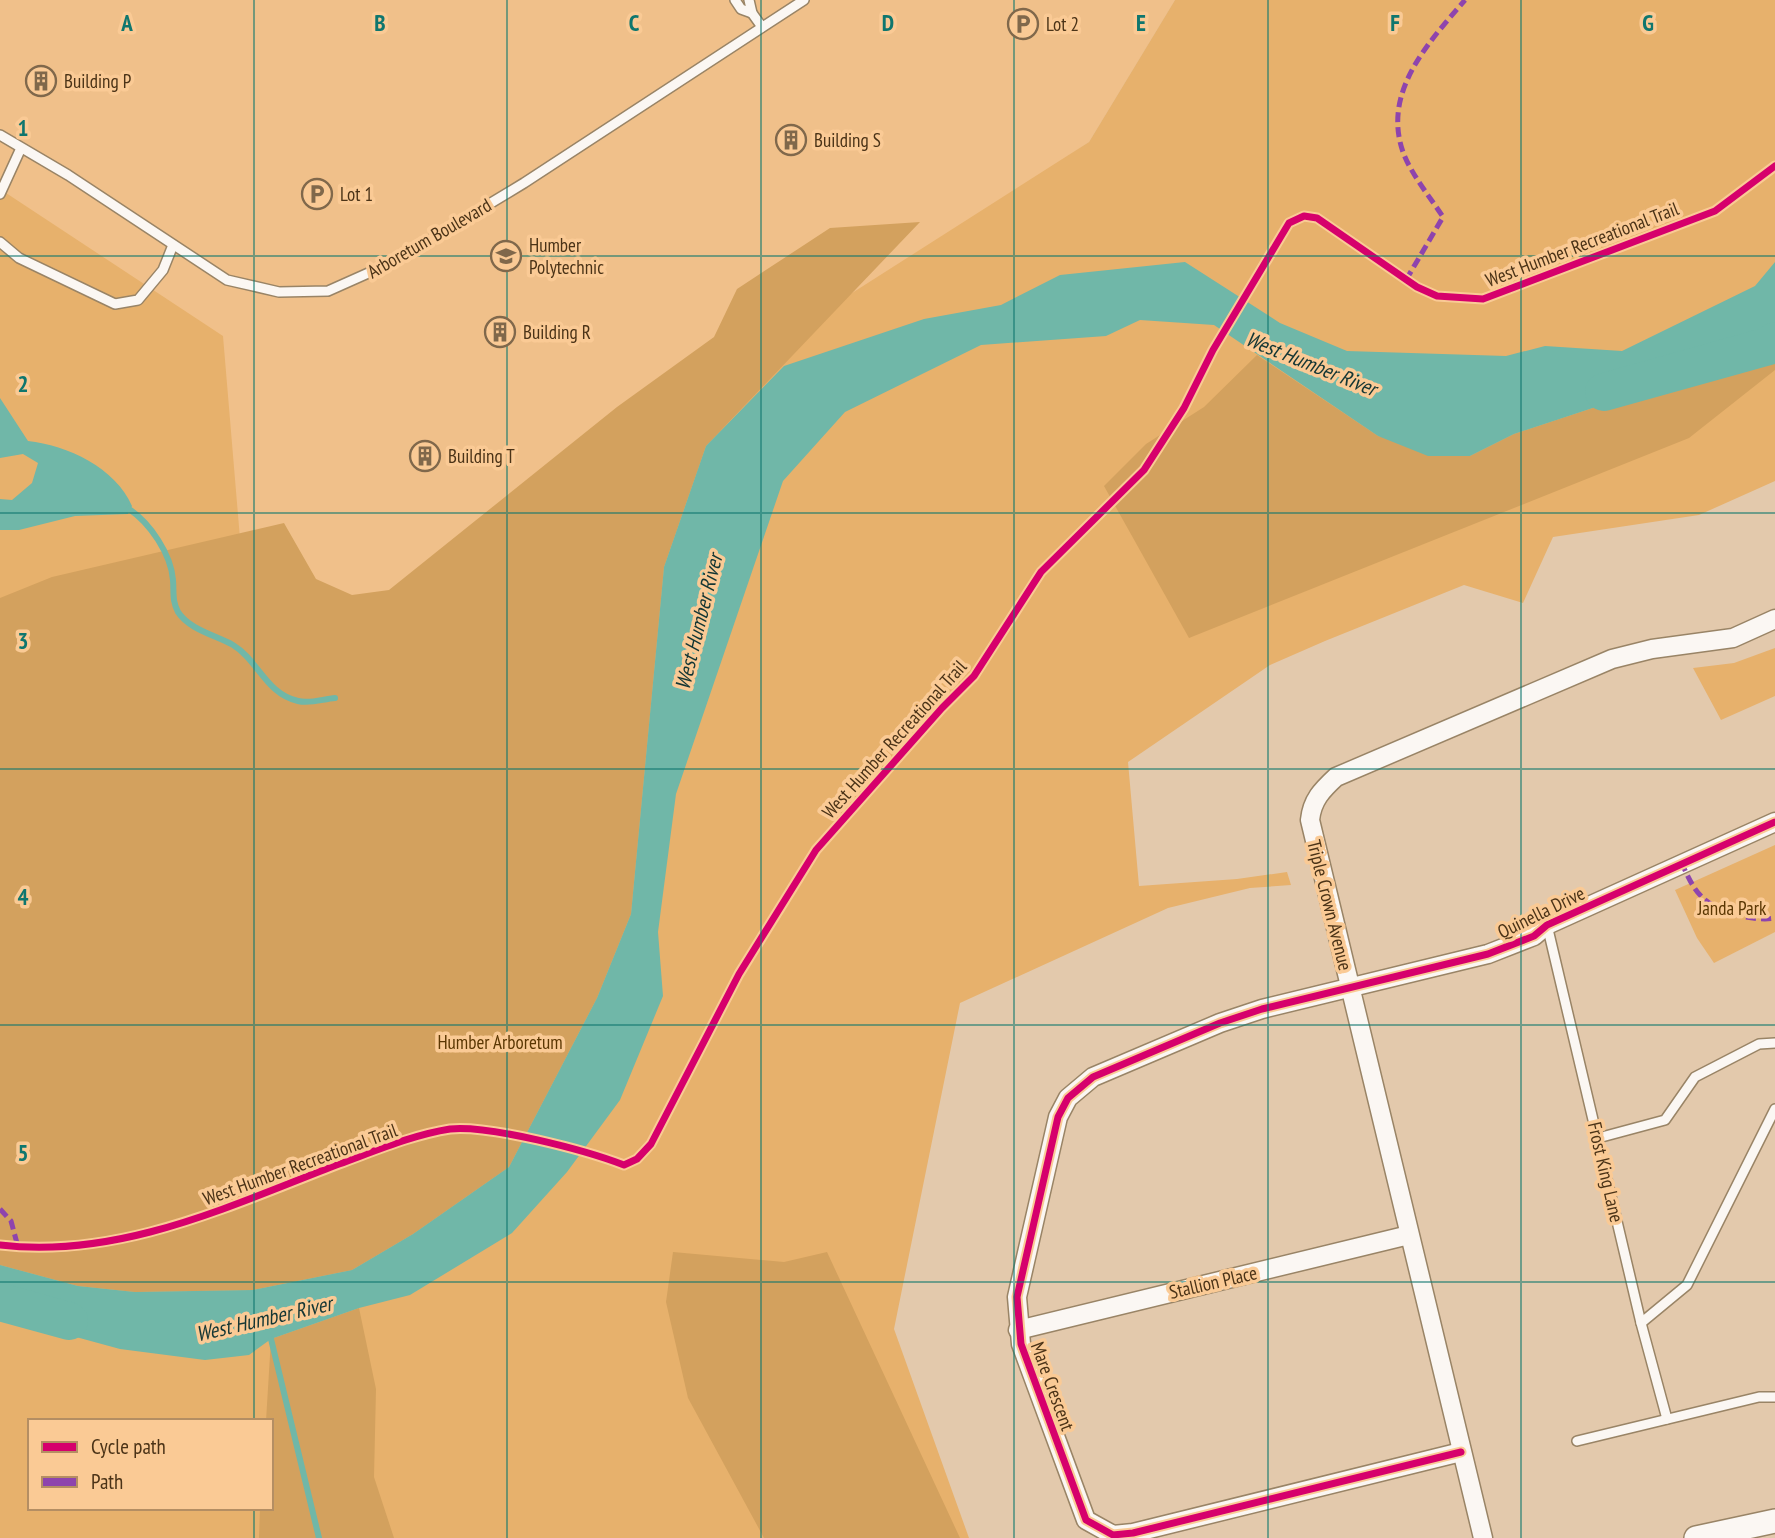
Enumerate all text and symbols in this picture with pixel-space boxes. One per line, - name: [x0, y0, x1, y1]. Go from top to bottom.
- parking icon: Lot 2: [1006, 7, 1040, 41]
- text: A: [120, 8, 133, 37]
- text: B: [374, 8, 386, 37]
- text: C: [629, 8, 640, 37]
- text: D: [882, 8, 894, 37]
- text: E: [1136, 8, 1146, 37]
- text: F: [1390, 8, 1400, 37]
- text: G: [1642, 8, 1654, 37]
- place label: Lot 2: [1046, 12, 1079, 36]
- building icon: Building P: [24, 64, 58, 98]
- place label: Building P: [64, 69, 132, 93]
- text: 1: [18, 113, 29, 142]
- building icon: Building S: [774, 123, 808, 157]
- place label: Building S: [814, 128, 881, 152]
- parking icon: Lot 1: [300, 177, 334, 211]
- place label: Lot 1: [340, 182, 373, 206]
- street label: Arboretum Boulevard: [363, 193, 495, 283]
- street label: West Humber Recreational Trail: [1482, 196, 1682, 292]
- place label: Humber Polytechnic: [529, 233, 604, 279]
- school or university icon: Humber Polytechnic: [489, 239, 523, 273]
- building icon: Building R: [483, 315, 517, 349]
- place label: Building R: [523, 320, 591, 344]
- water label: West Humber River: [1242, 325, 1384, 403]
- text: 2: [18, 369, 29, 398]
- building icon: Building T: [408, 439, 442, 473]
- place label: Building T: [448, 444, 515, 468]
- water label: West Humber River: [669, 548, 729, 692]
- text: 3: [18, 626, 29, 655]
- street label: West Humber Recreational Trail: [817, 654, 972, 823]
- street label: Triple Crown Avenue: [1302, 837, 1358, 973]
- street label: Quinella Drive: [1493, 881, 1589, 943]
- text: 4: [18, 882, 29, 911]
- park label: Janda Park: [1697, 896, 1767, 920]
- park label: Humber Arboretum: [437, 1030, 563, 1054]
- street label: West Humber Recreational Trail: [200, 1117, 401, 1210]
- street label: Frost King Lane: [1583, 1119, 1629, 1225]
- text: 5: [18, 1138, 29, 1167]
- street label: Stallion Place: [1167, 1260, 1259, 1304]
- water label: West Humber River: [193, 1289, 338, 1347]
- street label: Mare Crescent: [1026, 1338, 1080, 1434]
- legend: [28, 1419, 273, 1510]
- text: Cycle path: [91, 1433, 166, 1460]
- text: Path: [91, 1468, 123, 1495]

